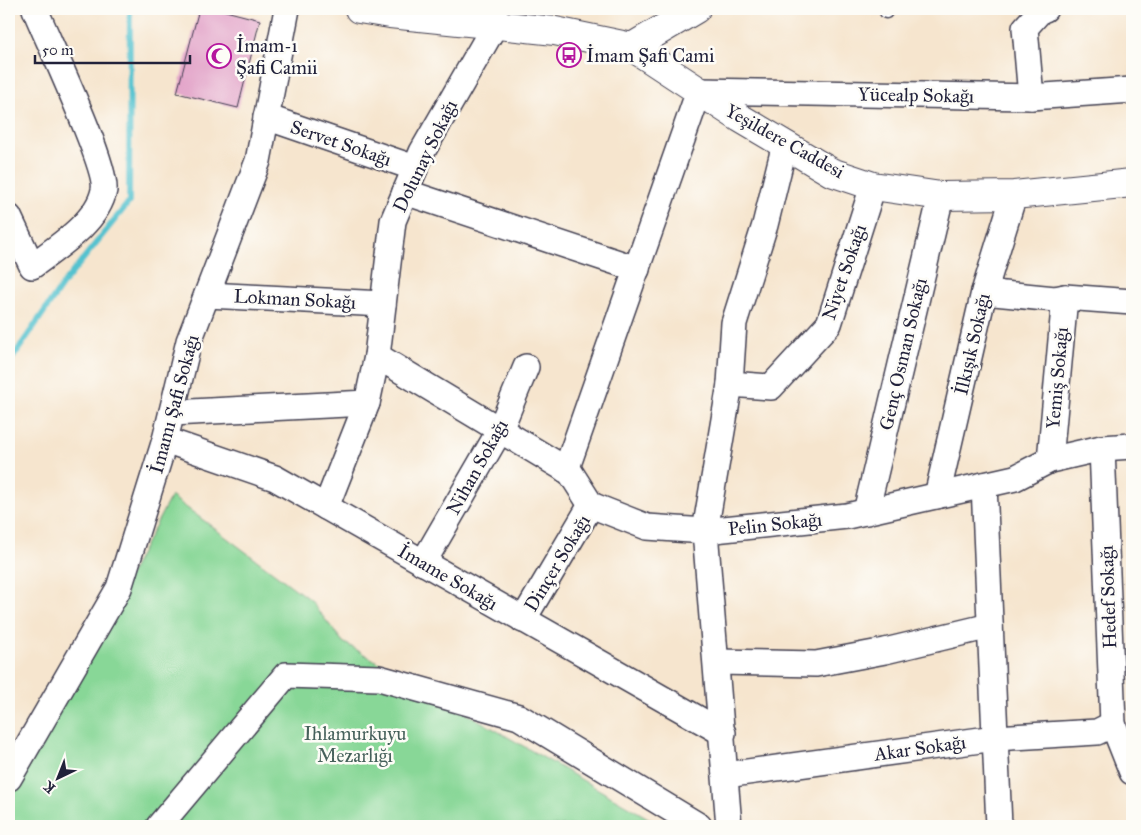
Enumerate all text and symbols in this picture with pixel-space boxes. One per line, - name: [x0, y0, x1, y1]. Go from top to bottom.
- scale bar: [35, 32, 190, 64]
- place label: İmam-ı Şafi Camii: [236, 34, 317, 79]
- text: 50 m: [42, 41, 74, 59]
- bus stop icon: İmam Şafi Cami: [556, 42, 582, 68]
- mosque icon: İmam-ı Şafi Camii: [206, 43, 232, 69]
- place label: İmam Şafi Cami: [586, 44, 714, 67]
- street label: Yücealp Sokağı: [858, 82, 974, 109]
- street label: Dolunay Sokağı: [388, 96, 463, 216]
- street label: Yeşildere Caddesi: [721, 99, 849, 183]
- street label: Servet Sokağı: [287, 115, 395, 172]
- street label: Niyet Sokağı: [817, 221, 872, 323]
- street label: Genç Osman Sokağı: [874, 276, 933, 433]
- street label: Lokman Sokağı: [233, 284, 357, 315]
- street label: İlkışık Sokağı: [949, 291, 996, 397]
- street label: Yemiş Sokağı: [1041, 326, 1074, 430]
- street label: İmamı Şafi Sokağı: [144, 332, 205, 476]
- street label: Nihan Sokağı: [441, 415, 514, 519]
- street label: Pelin Sokağı: [727, 508, 823, 541]
- street label: Dinçer Sokağı: [519, 510, 596, 616]
- street label: İmame Sokağı: [393, 539, 502, 616]
- street label: Hedef Sokağı: [1095, 545, 1122, 649]
- park label: Ihlamurkuyu Mezarlığı: [304, 722, 406, 768]
- street label: Akar Sokağı: [872, 730, 967, 767]
- north arrow: [32, 752, 82, 802]
- text: K: [39, 777, 59, 797]

